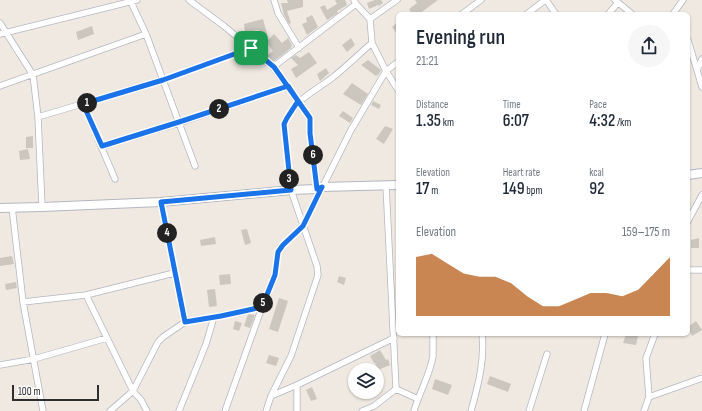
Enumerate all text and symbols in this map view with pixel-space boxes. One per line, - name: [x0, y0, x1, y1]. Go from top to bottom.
- text: Evening run: [416, 24, 505, 51]
- button: share: [628, 25, 670, 67]
- pin: [234, 31, 268, 65]
- icon: arrive: [240, 37, 262, 59]
- text: 21:21: [416, 53, 438, 69]
- pin: 1: [77, 93, 97, 113]
- text: 1: [85, 96, 89, 109]
- text: Distance: [416, 98, 448, 111]
- text: Time: [503, 98, 521, 111]
- text: Pace: [589, 98, 607, 111]
- pin: 2: [209, 99, 229, 119]
- text: 2: [217, 102, 221, 115]
- text: 1.35: [416, 111, 441, 131]
- text: 6:07: [503, 111, 529, 131]
- text: 4:32: [589, 111, 615, 131]
- text: km: [441, 116, 454, 129]
- text: /km: [615, 116, 631, 129]
- pin: 6: [303, 145, 323, 165]
- text: 6: [310, 148, 316, 161]
- text: Elevation: [416, 166, 450, 179]
- text: Heart rate: [503, 166, 540, 179]
- text: kcal: [589, 166, 604, 179]
- pin: 3: [279, 169, 299, 189]
- text: 3: [287, 172, 291, 185]
- text: 17: [416, 179, 429, 199]
- text: 149: [503, 179, 525, 199]
- text: 92: [589, 179, 604, 199]
- text: m: [429, 184, 438, 197]
- text: bpm: [525, 184, 542, 197]
- pin: 4: [157, 223, 177, 243]
- text: Elevation: [416, 224, 456, 240]
- text: 159–175 m: [622, 224, 670, 240]
- text: 4: [164, 226, 170, 239]
- pin: 5: [253, 293, 273, 313]
- text: 5: [261, 296, 265, 309]
- map controls: [348, 363, 384, 399]
- button: layers: [348, 363, 384, 399]
- scale bar: [12, 383, 99, 402]
- text: 100 m: [18, 385, 40, 398]

